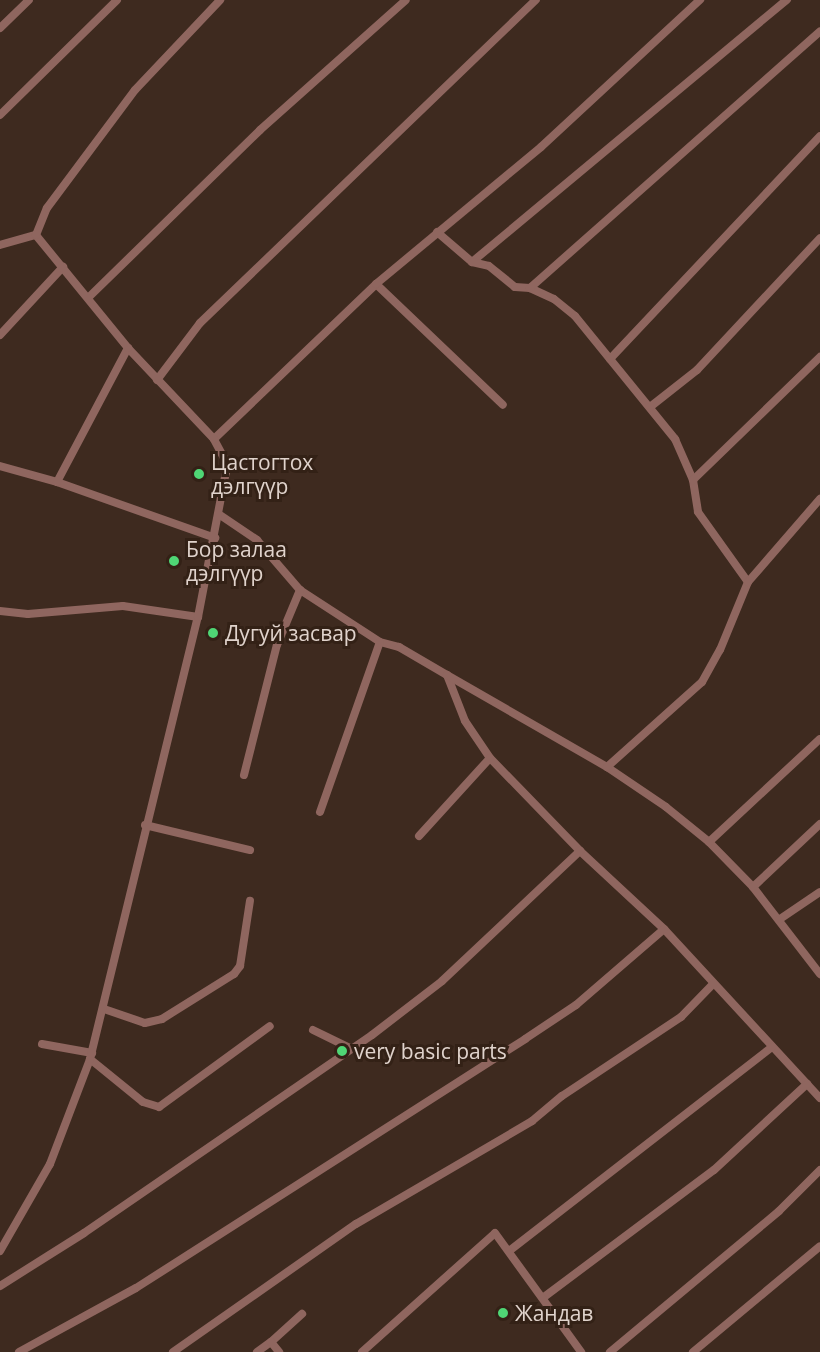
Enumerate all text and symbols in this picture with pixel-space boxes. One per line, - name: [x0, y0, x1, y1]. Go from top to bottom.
- place label: Цастогтох дэлгүүр: [211, 449, 313, 499]
- marker: Цастогтох дэлгүүр: [192, 467, 206, 481]
- place label: Бор залаа дэлгүүр: [186, 536, 287, 586]
- marker: Бор залаа дэлгүүр: [167, 554, 181, 568]
- place label: Дугуй засвар: [225, 620, 357, 646]
- marker: Дугуй засвар: [206, 626, 220, 640]
- place label: very basic parts: [354, 1038, 507, 1064]
- marker: very basic parts: [335, 1044, 349, 1058]
- place label: Жандав: [515, 1300, 593, 1326]
- marker: Жандав: [496, 1306, 510, 1320]

